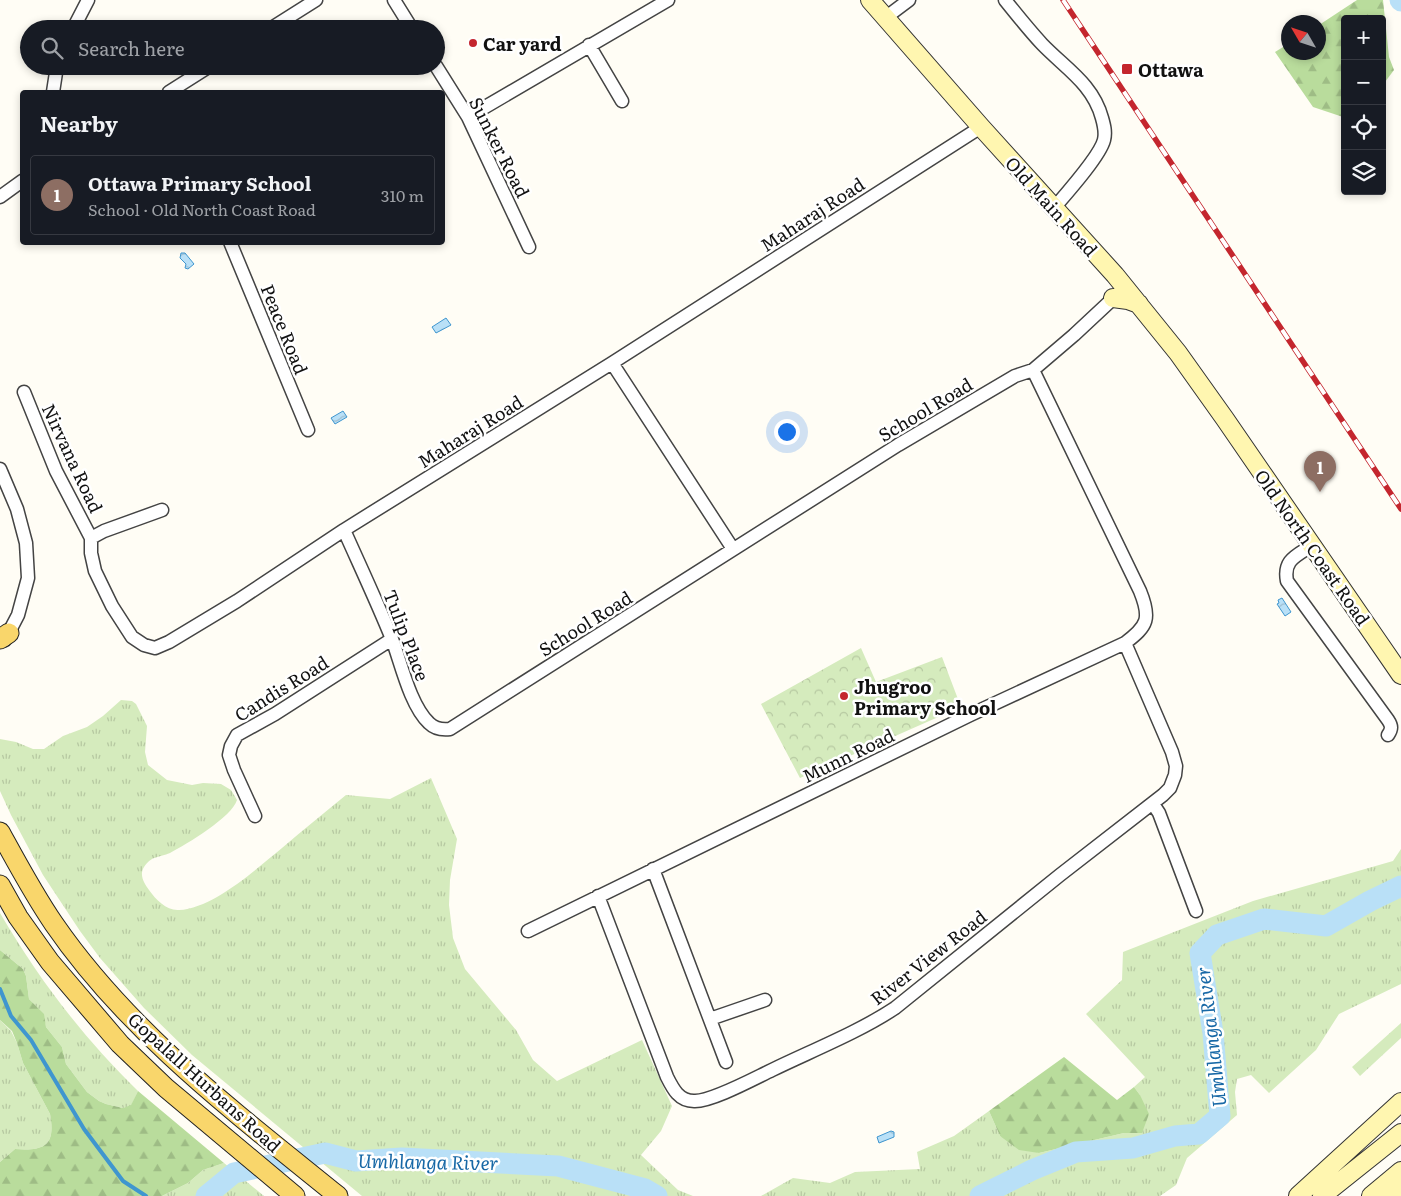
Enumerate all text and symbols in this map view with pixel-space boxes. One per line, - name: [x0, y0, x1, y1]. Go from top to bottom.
- north arrow: [1281, 15, 1326, 60]
- map controls: [1341, 15, 1386, 195]
- button: +: [1341, 15, 1386, 60]
- search box: [20, 20, 445, 75]
- place label: Car yard: [483, 30, 562, 57]
- icon: search: [38, 34, 66, 62]
- text: Search here: [78, 34, 185, 62]
- marker: Car yard: [467, 37, 479, 49]
- place label: Ottawa: [1138, 56, 1204, 83]
- button: −: [1341, 60, 1386, 105]
- marker: Ottawa: [1120, 62, 1134, 76]
- street label: Sunker Road: [463, 92, 537, 202]
- button: locate: [1341, 105, 1386, 150]
- text: Nearby: [40, 107, 118, 138]
- street label: Old Main Road: [1000, 150, 1104, 262]
- button: layers: [1341, 150, 1386, 195]
- text: Ottawa Primary School: [88, 169, 311, 197]
- street label: Maharaj Road: [754, 170, 870, 258]
- text: 1: [54, 183, 60, 207]
- text: 310 m: [381, 183, 424, 207]
- text: School · Old North Coast Road: [88, 197, 316, 221]
- street label: Peace Road: [255, 280, 315, 378]
- street label: School Road: [873, 370, 977, 448]
- street label: Maharaj Road: [412, 388, 528, 474]
- street label: Nirvana Road: [36, 399, 110, 517]
- your location: [774, 419, 800, 445]
- pin: 1: [1304, 451, 1336, 492]
- street label: Old North Coast Road: [1249, 464, 1377, 630]
- street label: School Road: [533, 584, 637, 662]
- street label: Tulip Place: [377, 585, 437, 685]
- street label: Candis Road: [229, 648, 333, 728]
- place label: Jhugroo Primary School: [854, 673, 997, 721]
- marker: Jhugroo Primary School: [838, 690, 850, 702]
- street label: Munn Road: [797, 721, 899, 789]
- street label: River View Road: [864, 903, 992, 1011]
- water label: Umhlanga River: [1187, 965, 1232, 1109]
- street label: Gopalall Hurbans Road: [122, 1006, 288, 1158]
- water label: Umhlanga River: [357, 1146, 499, 1176]

